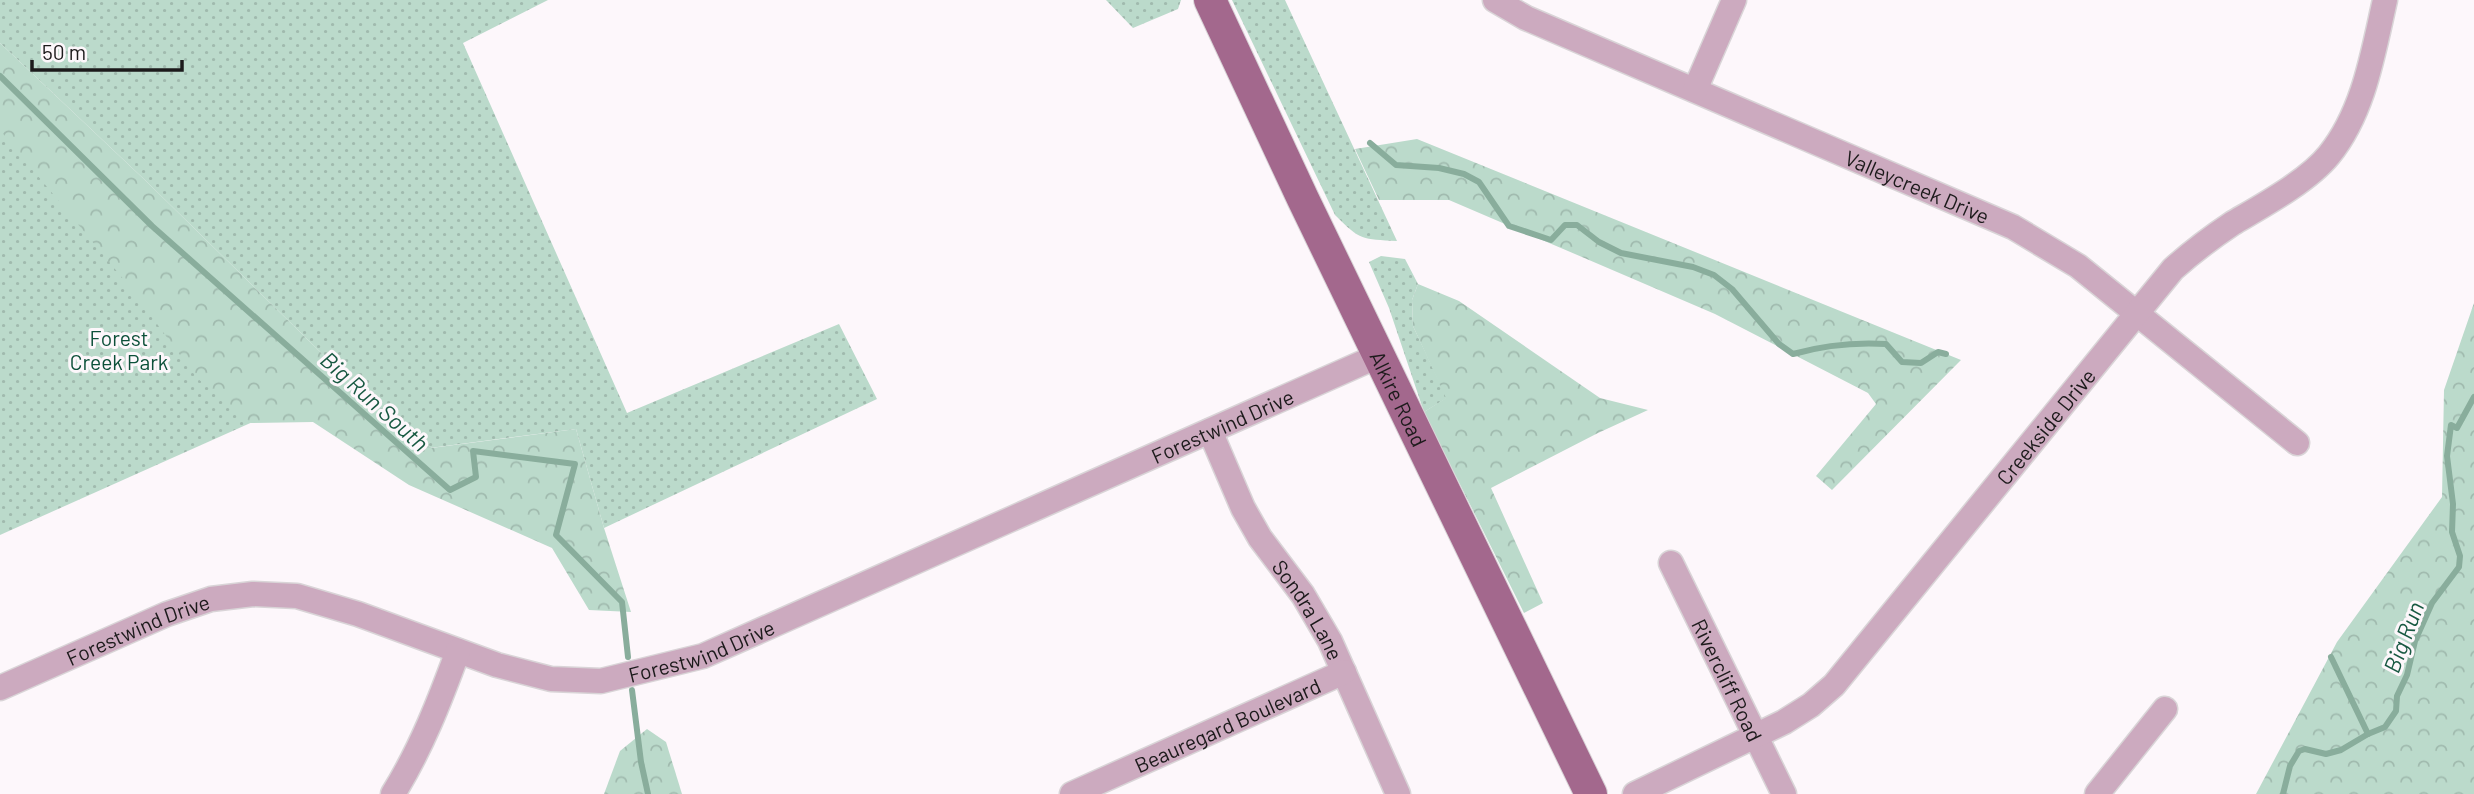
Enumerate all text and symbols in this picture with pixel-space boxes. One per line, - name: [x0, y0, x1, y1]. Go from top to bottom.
- scale bar: [32, 28, 182, 72]
- text: 50 m: [42, 39, 86, 64]
- street label: Valleycreek Drive: [1842, 144, 1994, 228]
- park label: Forest Creek Park: [70, 325, 168, 374]
- water label: Big Run South: [315, 345, 435, 457]
- street label: Alkire Road: [1366, 346, 1433, 450]
- street label: Creekside Drive: [1990, 363, 2100, 489]
- street label: Forestwind Drive: [1147, 383, 1297, 468]
- street label: Sondra Lane: [1268, 554, 1349, 663]
- street label: Forestwind Drive: [62, 588, 213, 670]
- water label: Big Run: [2377, 598, 2429, 676]
- street label: Forestwind Drive: [626, 613, 778, 686]
- street label: Rivercliff Road: [1688, 614, 1769, 745]
- street label: Beauregard Boulevard: [1130, 672, 1324, 777]

